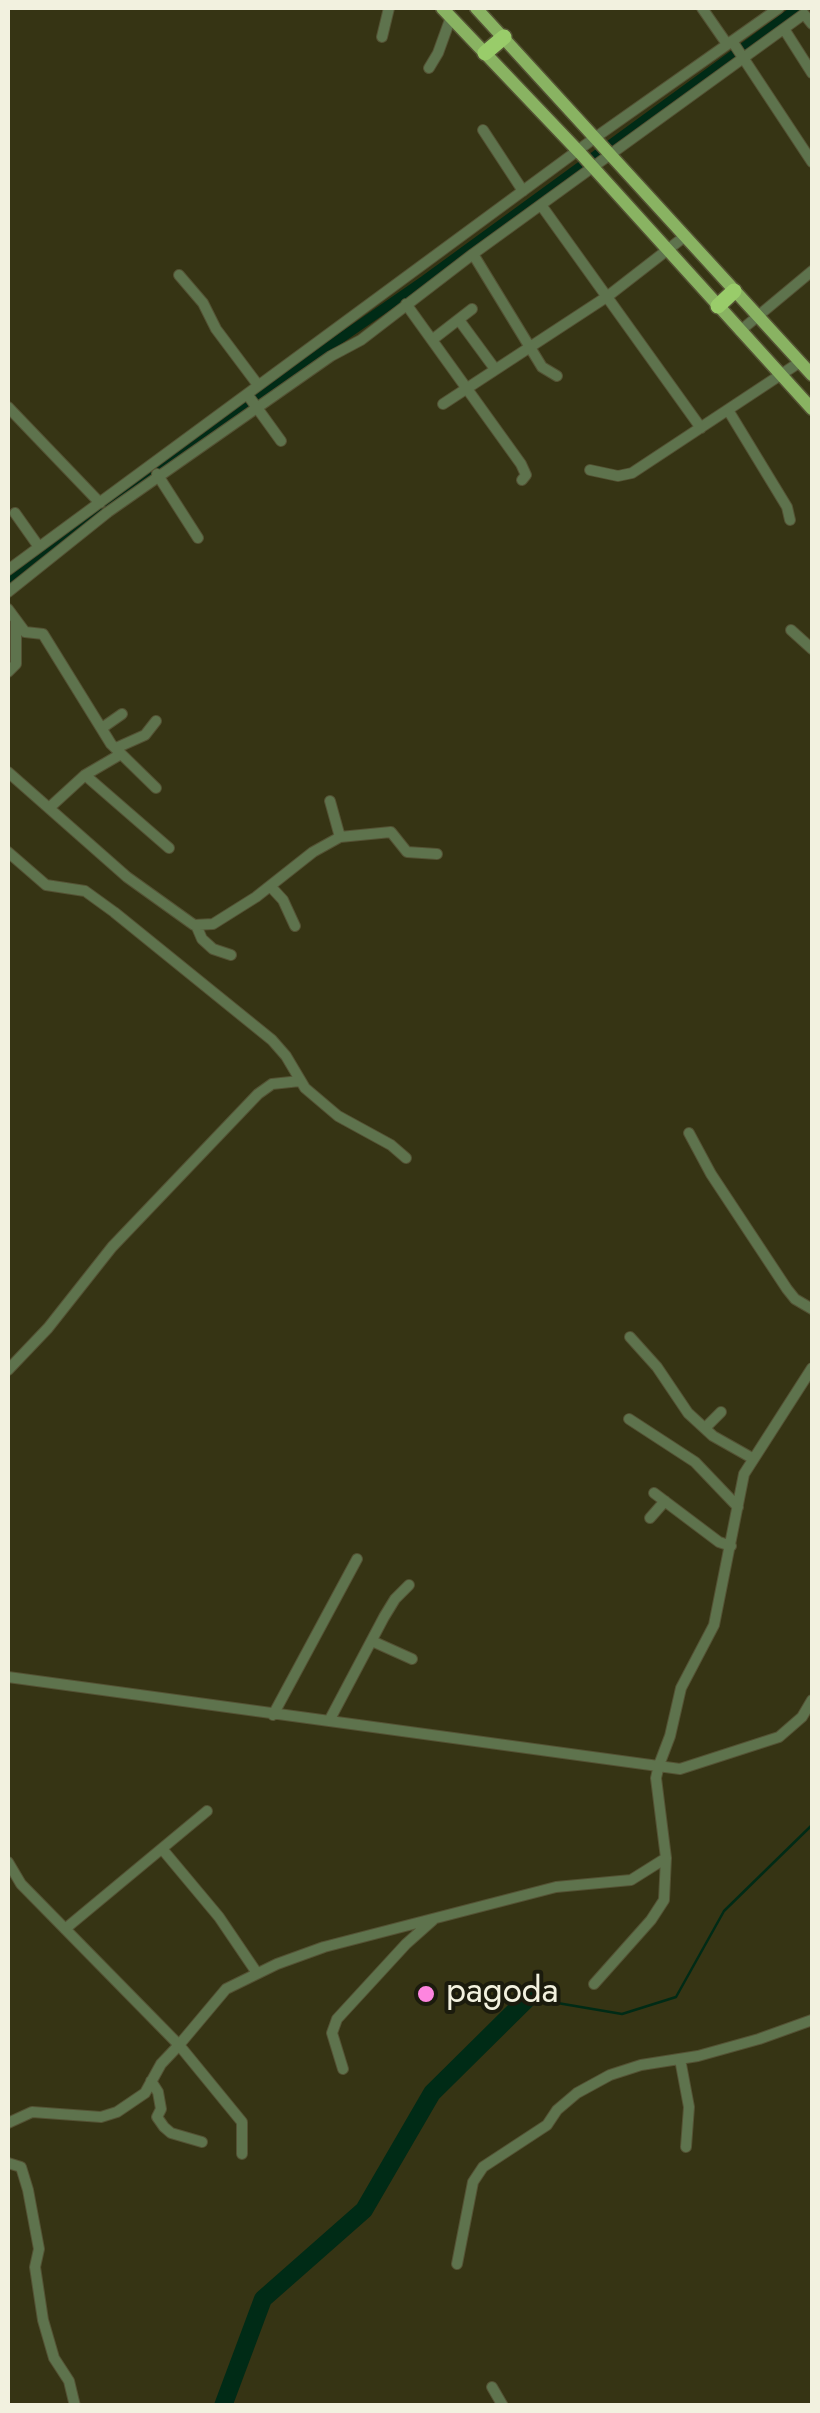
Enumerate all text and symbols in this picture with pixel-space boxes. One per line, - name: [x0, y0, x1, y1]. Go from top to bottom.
- place label: pagoda: [446, 1973, 559, 2015]
- marker: pagoda: [415, 1983, 437, 2005]

